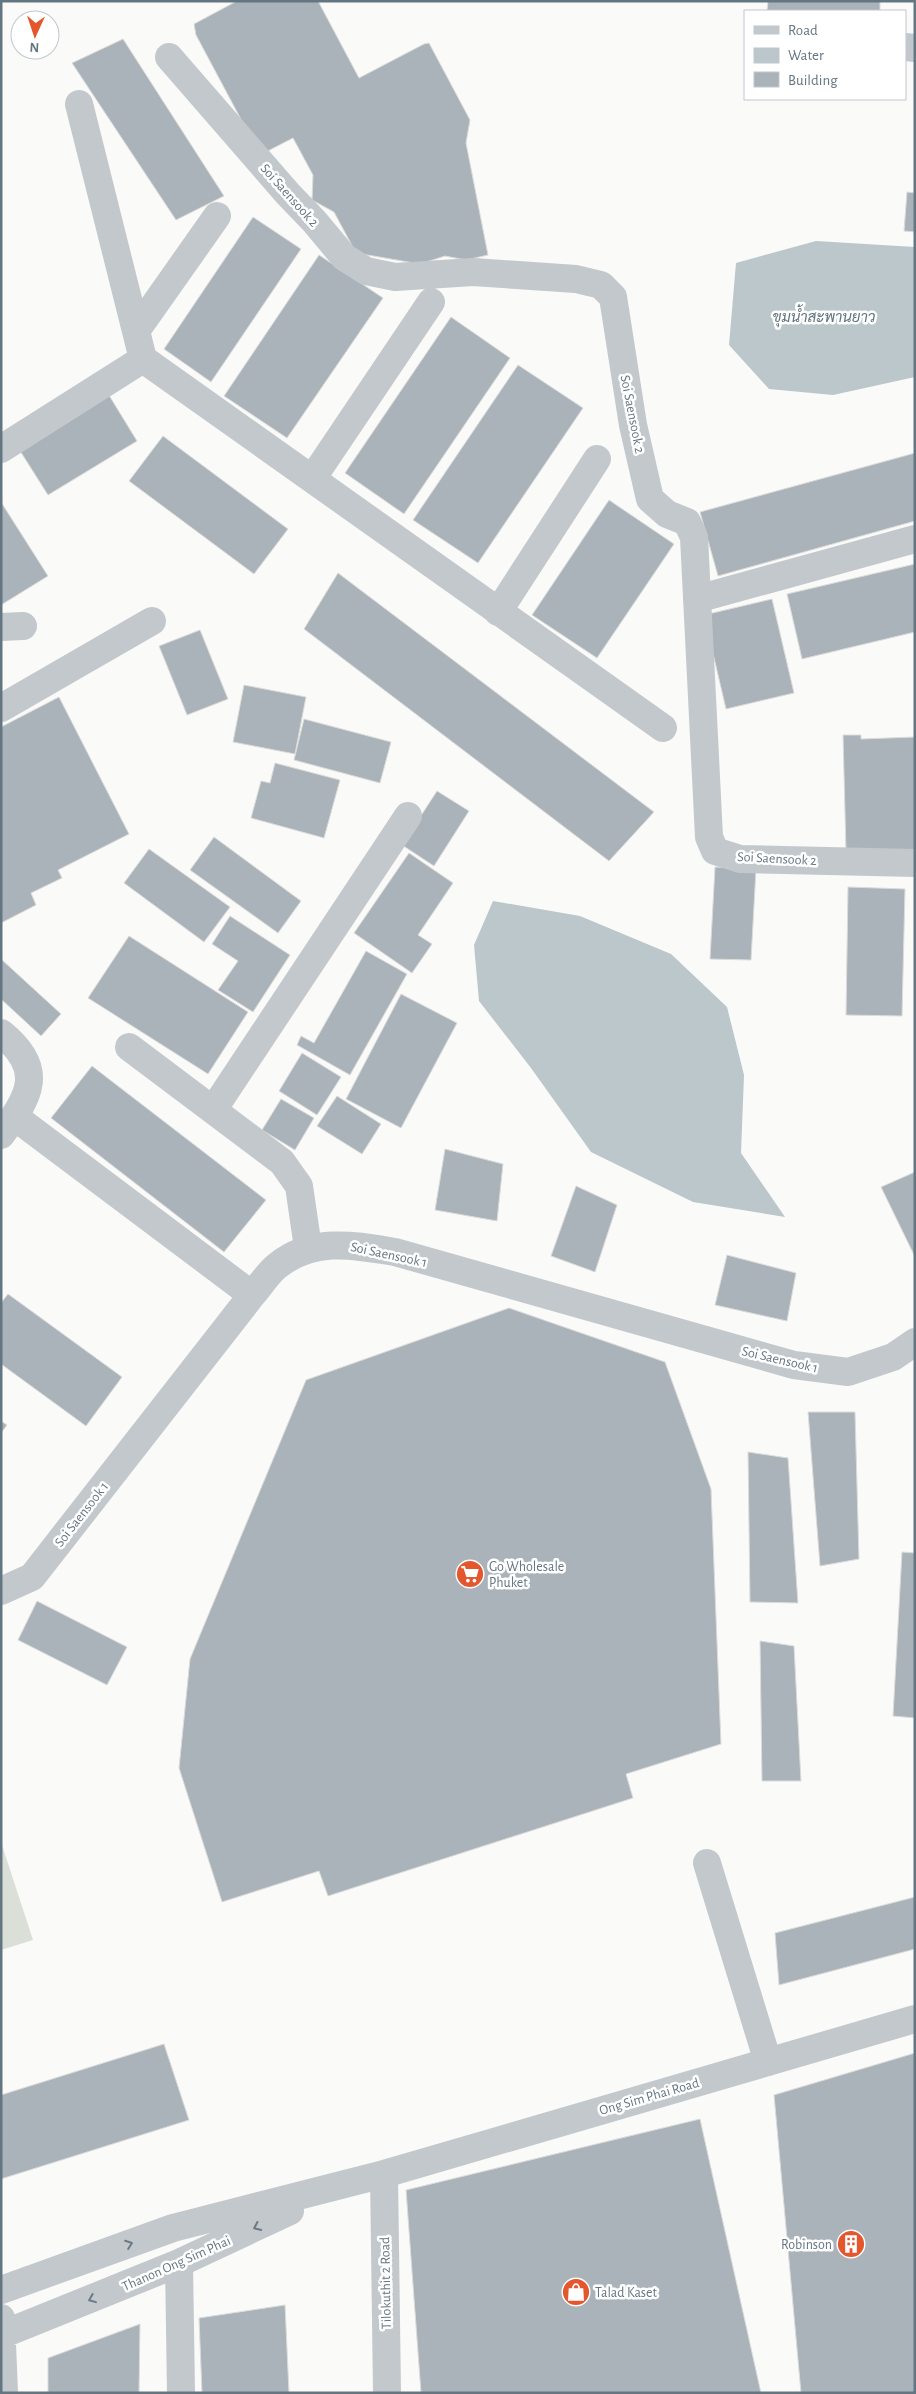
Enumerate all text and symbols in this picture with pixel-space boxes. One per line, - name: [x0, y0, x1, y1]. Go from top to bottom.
- north arrow: [10, 10, 60, 60]
- legend: [744, 10, 906, 100]
- text: Road: [788, 23, 818, 38]
- text: N: [29, 40, 40, 54]
- text: Water: [788, 48, 824, 63]
- text: Building: [788, 73, 838, 88]
- street label: Soi Saensook 2: [258, 161, 321, 230]
- water label: ขุมน้ำสะพานยาว: [773, 304, 876, 328]
- street label: Soi Saensook 2: [618, 374, 646, 454]
- street label: Soi Saensook 2: [737, 850, 817, 868]
- street label: Soi Saensook 1: [349, 1240, 428, 1270]
- street label: Soi Saensook 1: [740, 1344, 819, 1376]
- street label: Soi Saensook 1: [52, 1480, 111, 1550]
- supermarket icon: Go Wholesale Phuket: [455, 1559, 485, 1589]
- place label: Go Wholesale Phuket: [489, 1560, 564, 1590]
- street label: Ong Sim Phai Road: [598, 2076, 701, 2118]
- one-way arrow: [253, 2220, 262, 2231]
- building icon: Robinson: [836, 2229, 866, 2259]
- street label: Thanon Ong Sim Phai: [120, 2234, 233, 2294]
- street label: Tilokuthit 2 Road: [378, 2237, 394, 2329]
- place label: Robinson: [781, 2238, 832, 2252]
- one-way arrow: [125, 2240, 133, 2250]
- shop icon: Talad Kaset: [561, 2277, 591, 2307]
- place label: Talad Kaset: [595, 2286, 657, 2300]
- one-way arrow: [88, 2292, 97, 2303]

